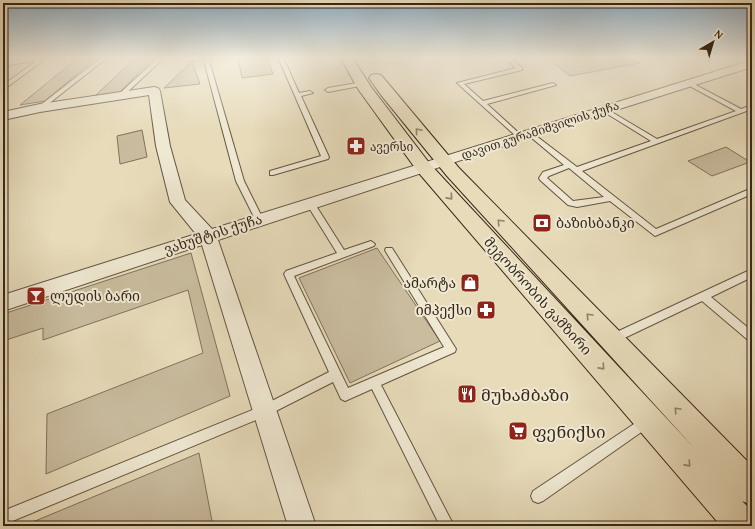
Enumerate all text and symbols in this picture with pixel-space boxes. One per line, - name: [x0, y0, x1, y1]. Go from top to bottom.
- north arrow: [693, 22, 733, 62]
- text: N: [711, 26, 727, 43]
- street label: დავით გურამიშვილის ქუჩა: [459, 96, 621, 164]
- one-way arrow: [416, 129, 423, 136]
- pharmacy icon: ავერსი: [345, 135, 367, 157]
- place label: ავერსი: [370, 138, 414, 155]
- one-way arrow: [446, 192, 453, 199]
- street label: ვახუშტის ქუჩა: [161, 209, 265, 259]
- bank icon: ბაზისბანკი: [531, 212, 553, 234]
- place label: ბაზისბანკი: [556, 213, 635, 233]
- one-way arrow: [497, 219, 504, 227]
- street label: მეგობრობის გამზირი: [479, 233, 597, 359]
- shop icon: ამარტა: [459, 272, 481, 294]
- place label: ამარტა: [404, 273, 456, 293]
- bar icon: ლუდის ბარი: [25, 285, 47, 307]
- place label: ლუდის ბარი: [50, 286, 140, 306]
- pharmacy icon: იმპექსი: [475, 299, 497, 321]
- place label: იმპექსი: [416, 300, 472, 320]
- one-way arrow: [586, 313, 594, 321]
- one-way arrow: [597, 362, 605, 370]
- place label: მუხამბაზი: [481, 382, 569, 407]
- restaurant icon: მუხამბაზი: [456, 383, 478, 405]
- one-way arrow: [674, 407, 682, 415]
- place label: ფენიქსი: [532, 419, 606, 444]
- supermarket icon: ფენიქსი: [507, 420, 529, 442]
- one-way arrow: [683, 460, 690, 467]

